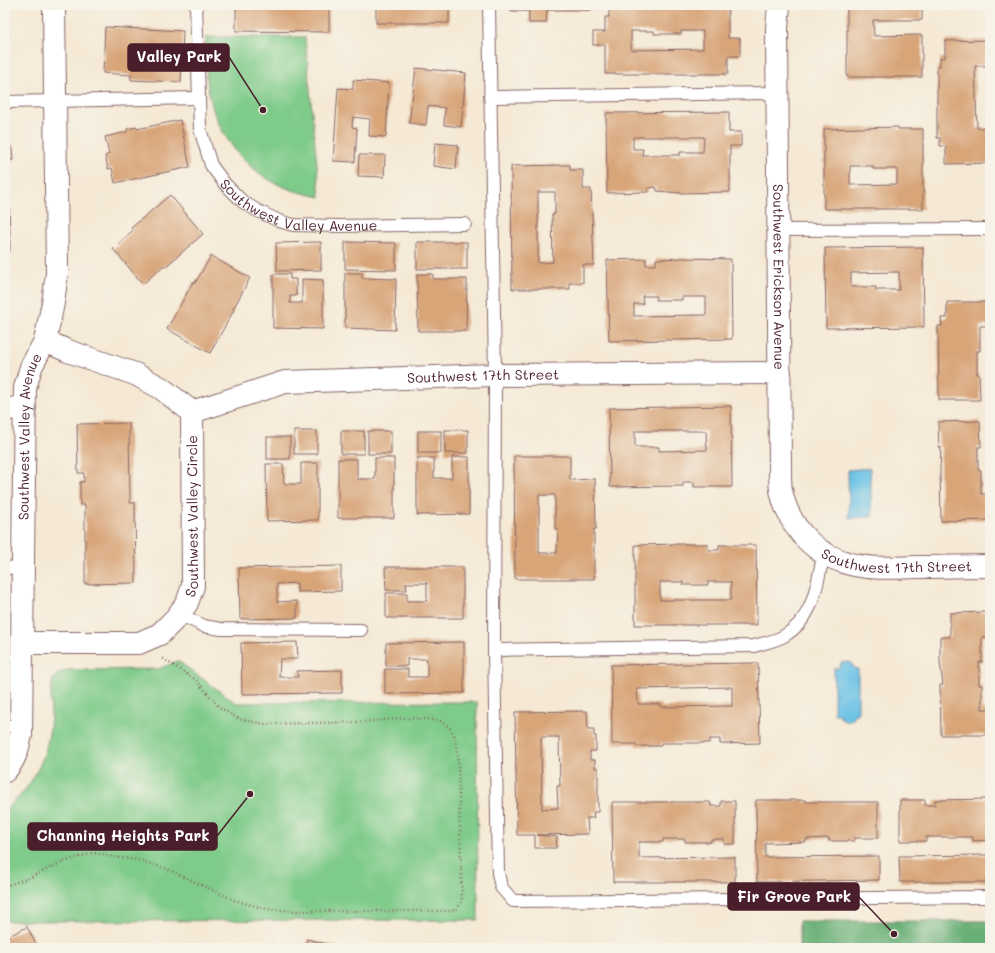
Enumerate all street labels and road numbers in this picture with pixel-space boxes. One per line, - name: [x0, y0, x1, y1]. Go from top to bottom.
- street label: Southwest Valley Avenue: [216, 174, 377, 235]
- street label: Southwest Erickson Avenue: [769, 184, 789, 370]
- street label: Southwest Valley Avenue: [13, 349, 46, 520]
- street label: Southwest 17th Street: [407, 365, 559, 387]
- street label: Southwest Valley Circle: [180, 435, 202, 599]
- street label: Southwest 17th Street: [818, 543, 972, 577]

